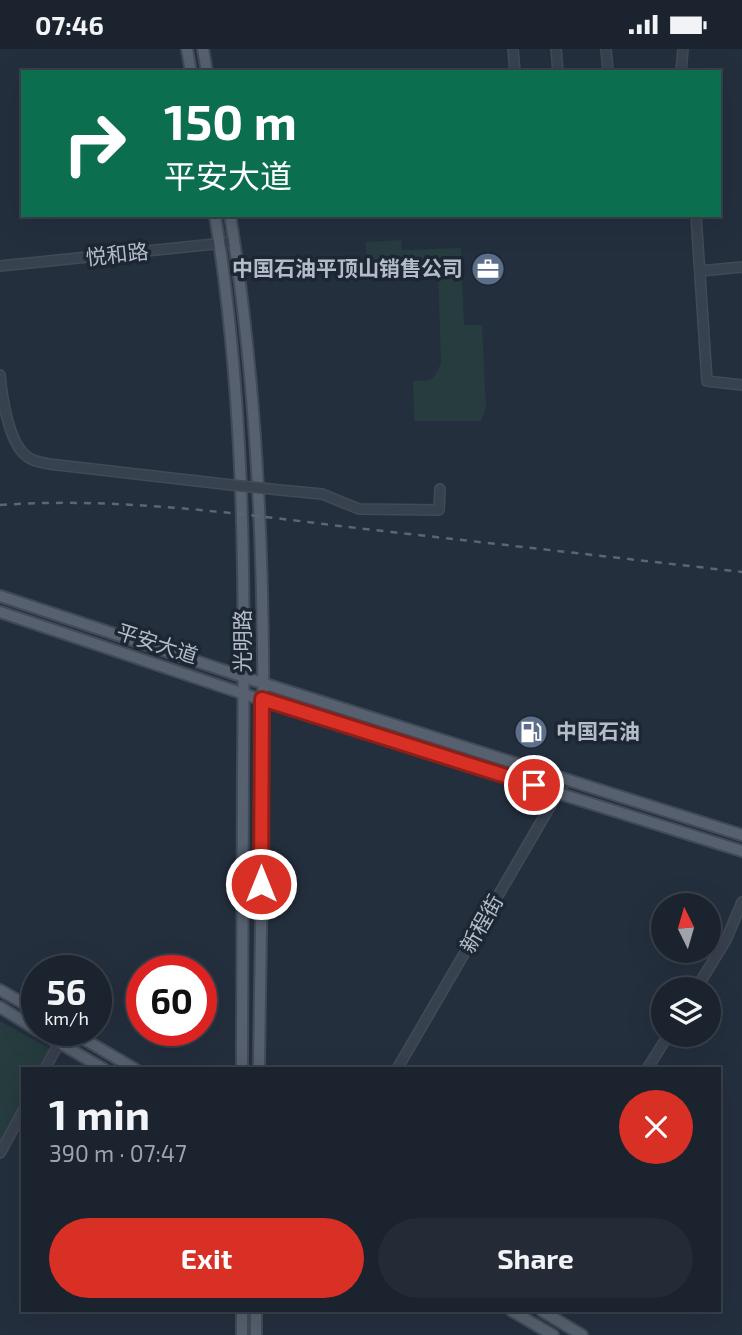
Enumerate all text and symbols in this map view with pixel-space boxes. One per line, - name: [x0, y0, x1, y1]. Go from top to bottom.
- text: 07:46: [35, 9, 104, 40]
- text: 150 m: [164, 91, 297, 150]
- icon: right: [49, 98, 140, 189]
- text: 平安大道: [164, 156, 292, 194]
- street label: 悦和路: [84, 238, 149, 269]
- office icon: 中国石油平顶山销售公司: [469, 250, 507, 288]
- place label: 中国石油平顶山销售公司: [232, 255, 463, 280]
- street label: 光明路: [229, 610, 254, 673]
- street label: 平安大道: [114, 618, 201, 667]
- fuel station icon: 中国石油: [512, 713, 550, 751]
- place label: 中国石油: [556, 718, 640, 743]
- pin: [504, 755, 564, 815]
- icon: arrive: [515, 766, 553, 804]
- position arrow: [224, 847, 298, 921]
- street label: 新程街: [454, 890, 507, 957]
- north arrow: [651, 893, 721, 963]
- map controls: [651, 893, 721, 1047]
- speed limit sign: 60: [126, 955, 217, 1046]
- text: 56: [47, 970, 86, 1012]
- button: layers: [651, 977, 721, 1047]
- text: km/h: [44, 1007, 89, 1029]
- text: 1 min: [49, 1088, 150, 1138]
- button: close: [619, 1090, 693, 1164]
- text: 390 m · 07:47: [49, 1139, 187, 1167]
- button: Exit: [49, 1218, 364, 1298]
- button: Share: [378, 1218, 693, 1298]

